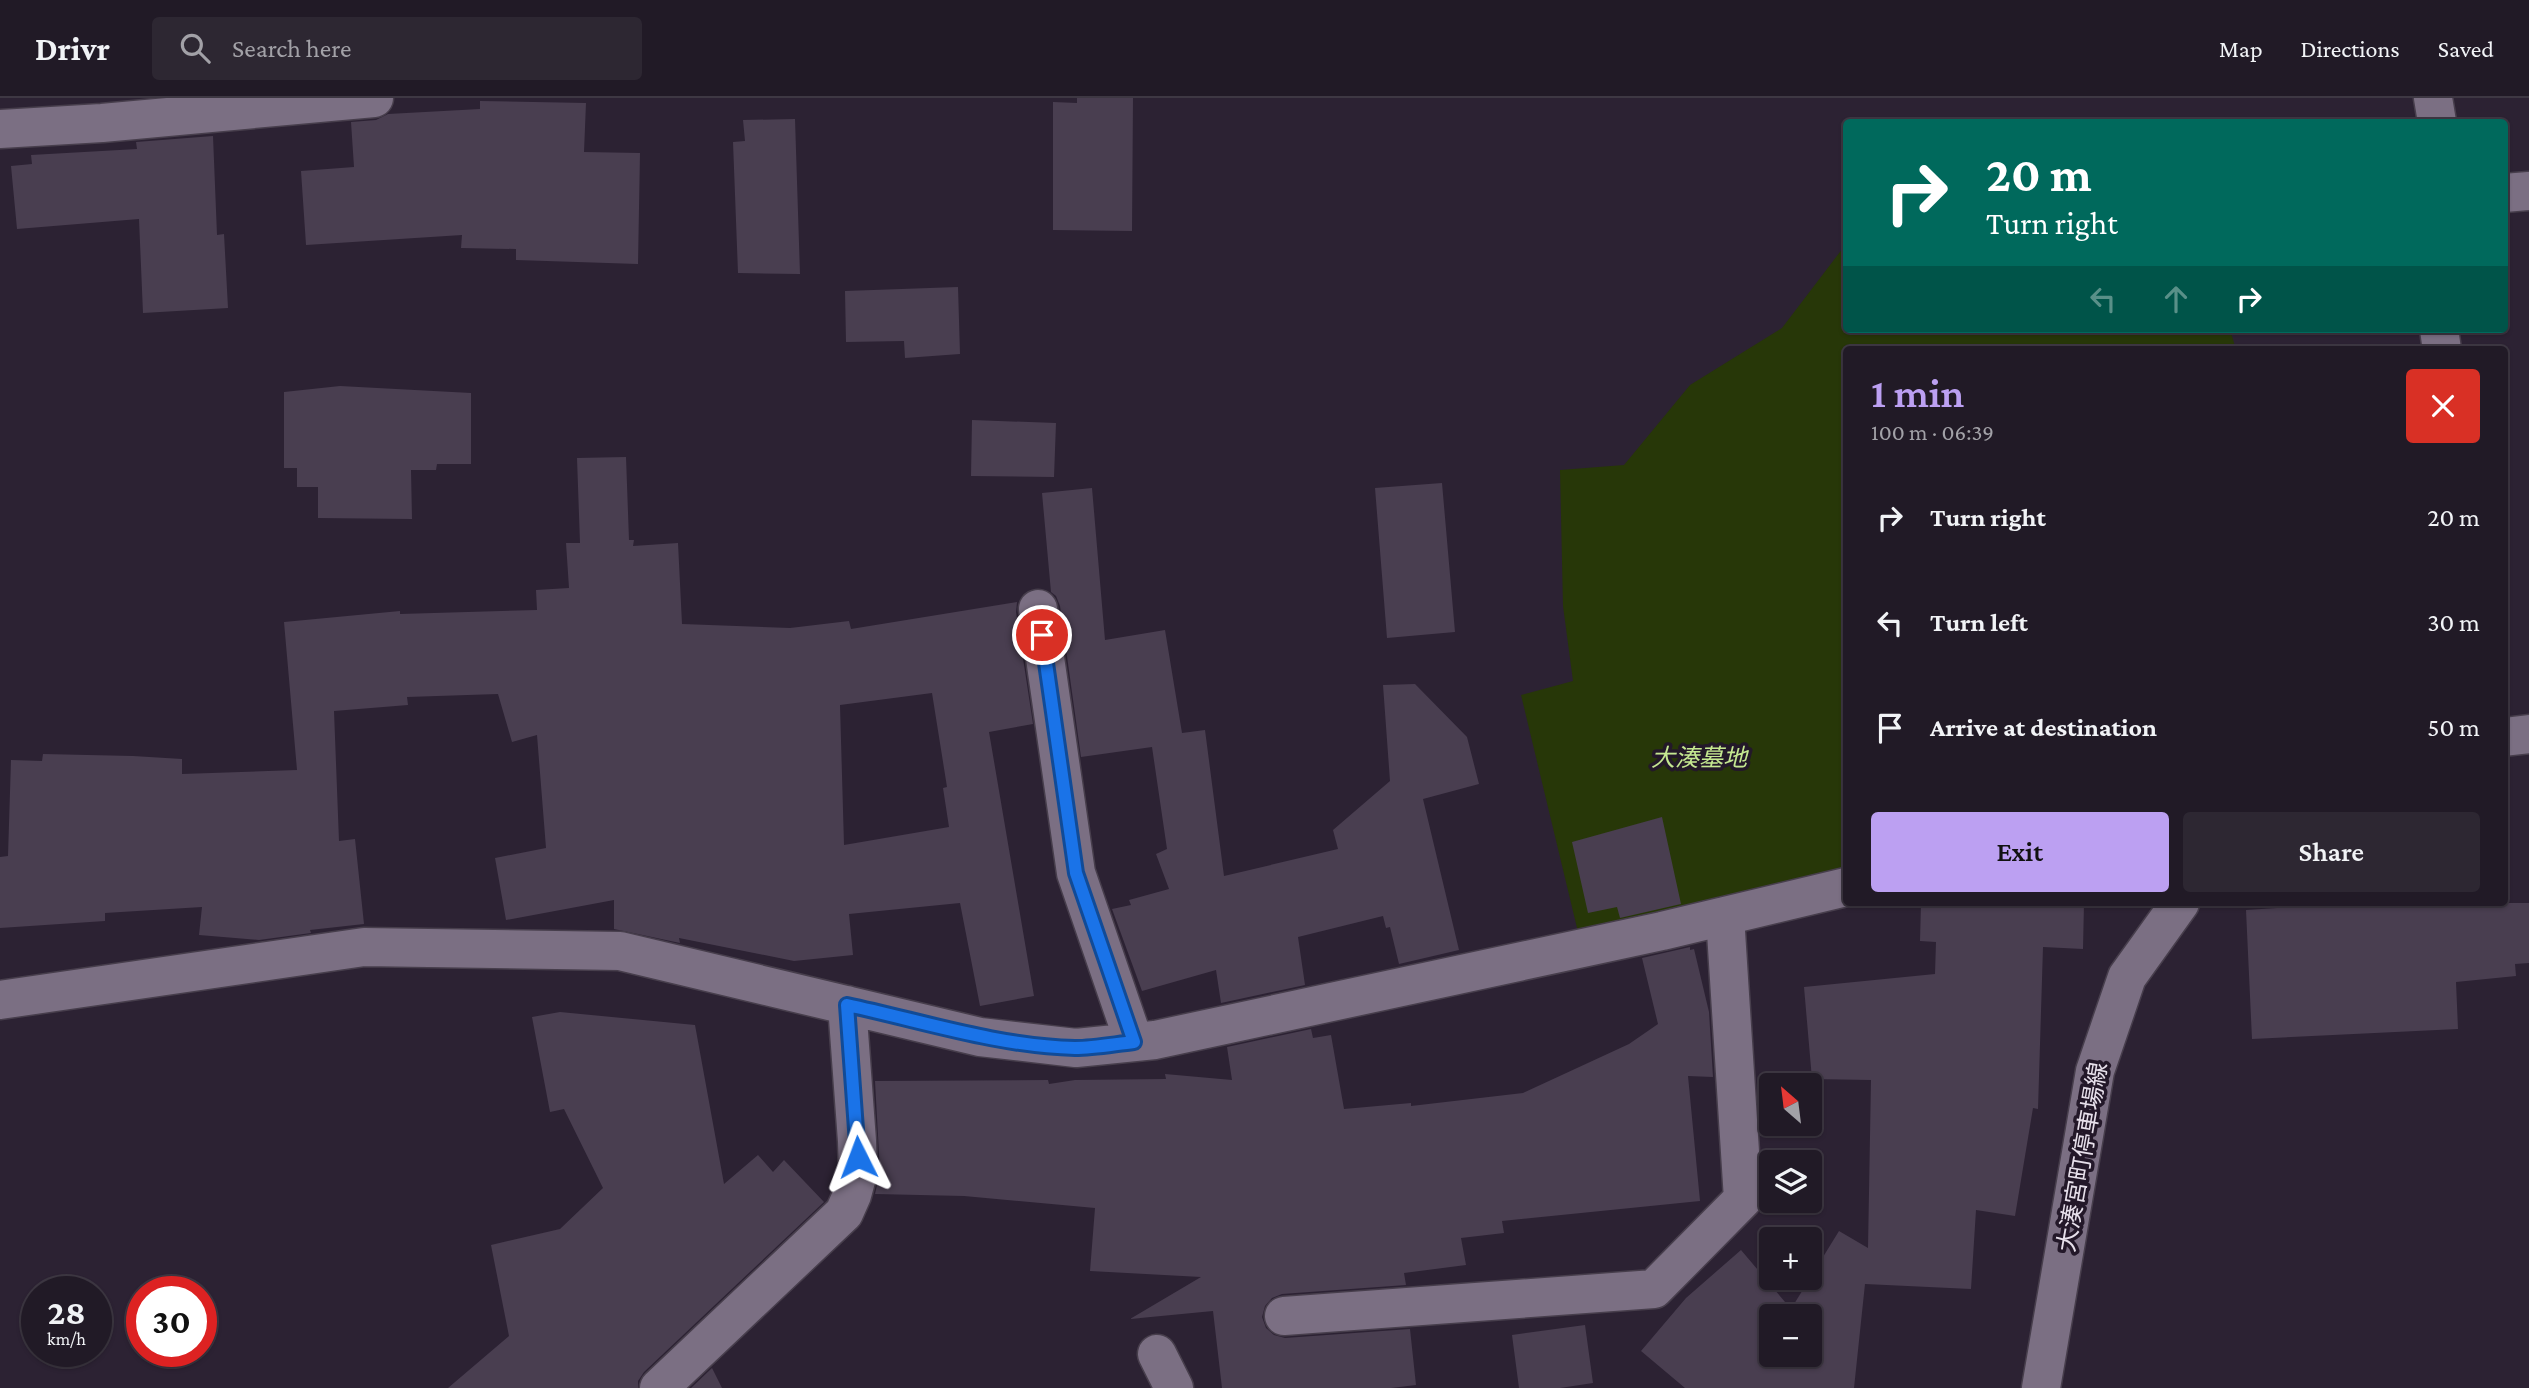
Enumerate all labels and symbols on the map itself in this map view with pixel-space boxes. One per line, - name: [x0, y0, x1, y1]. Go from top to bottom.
- pin: [1012, 605, 1072, 665]
- park label: 大湊墓地: [1651, 744, 1750, 771]
- street label: 大湊宮町停車場線: [2052, 1060, 2112, 1254]
- north arrow: [1759, 1073, 1822, 1136]
- position arrow: [821, 1120, 895, 1194]
- speed limit sign: 30: [126, 1276, 217, 1367]

